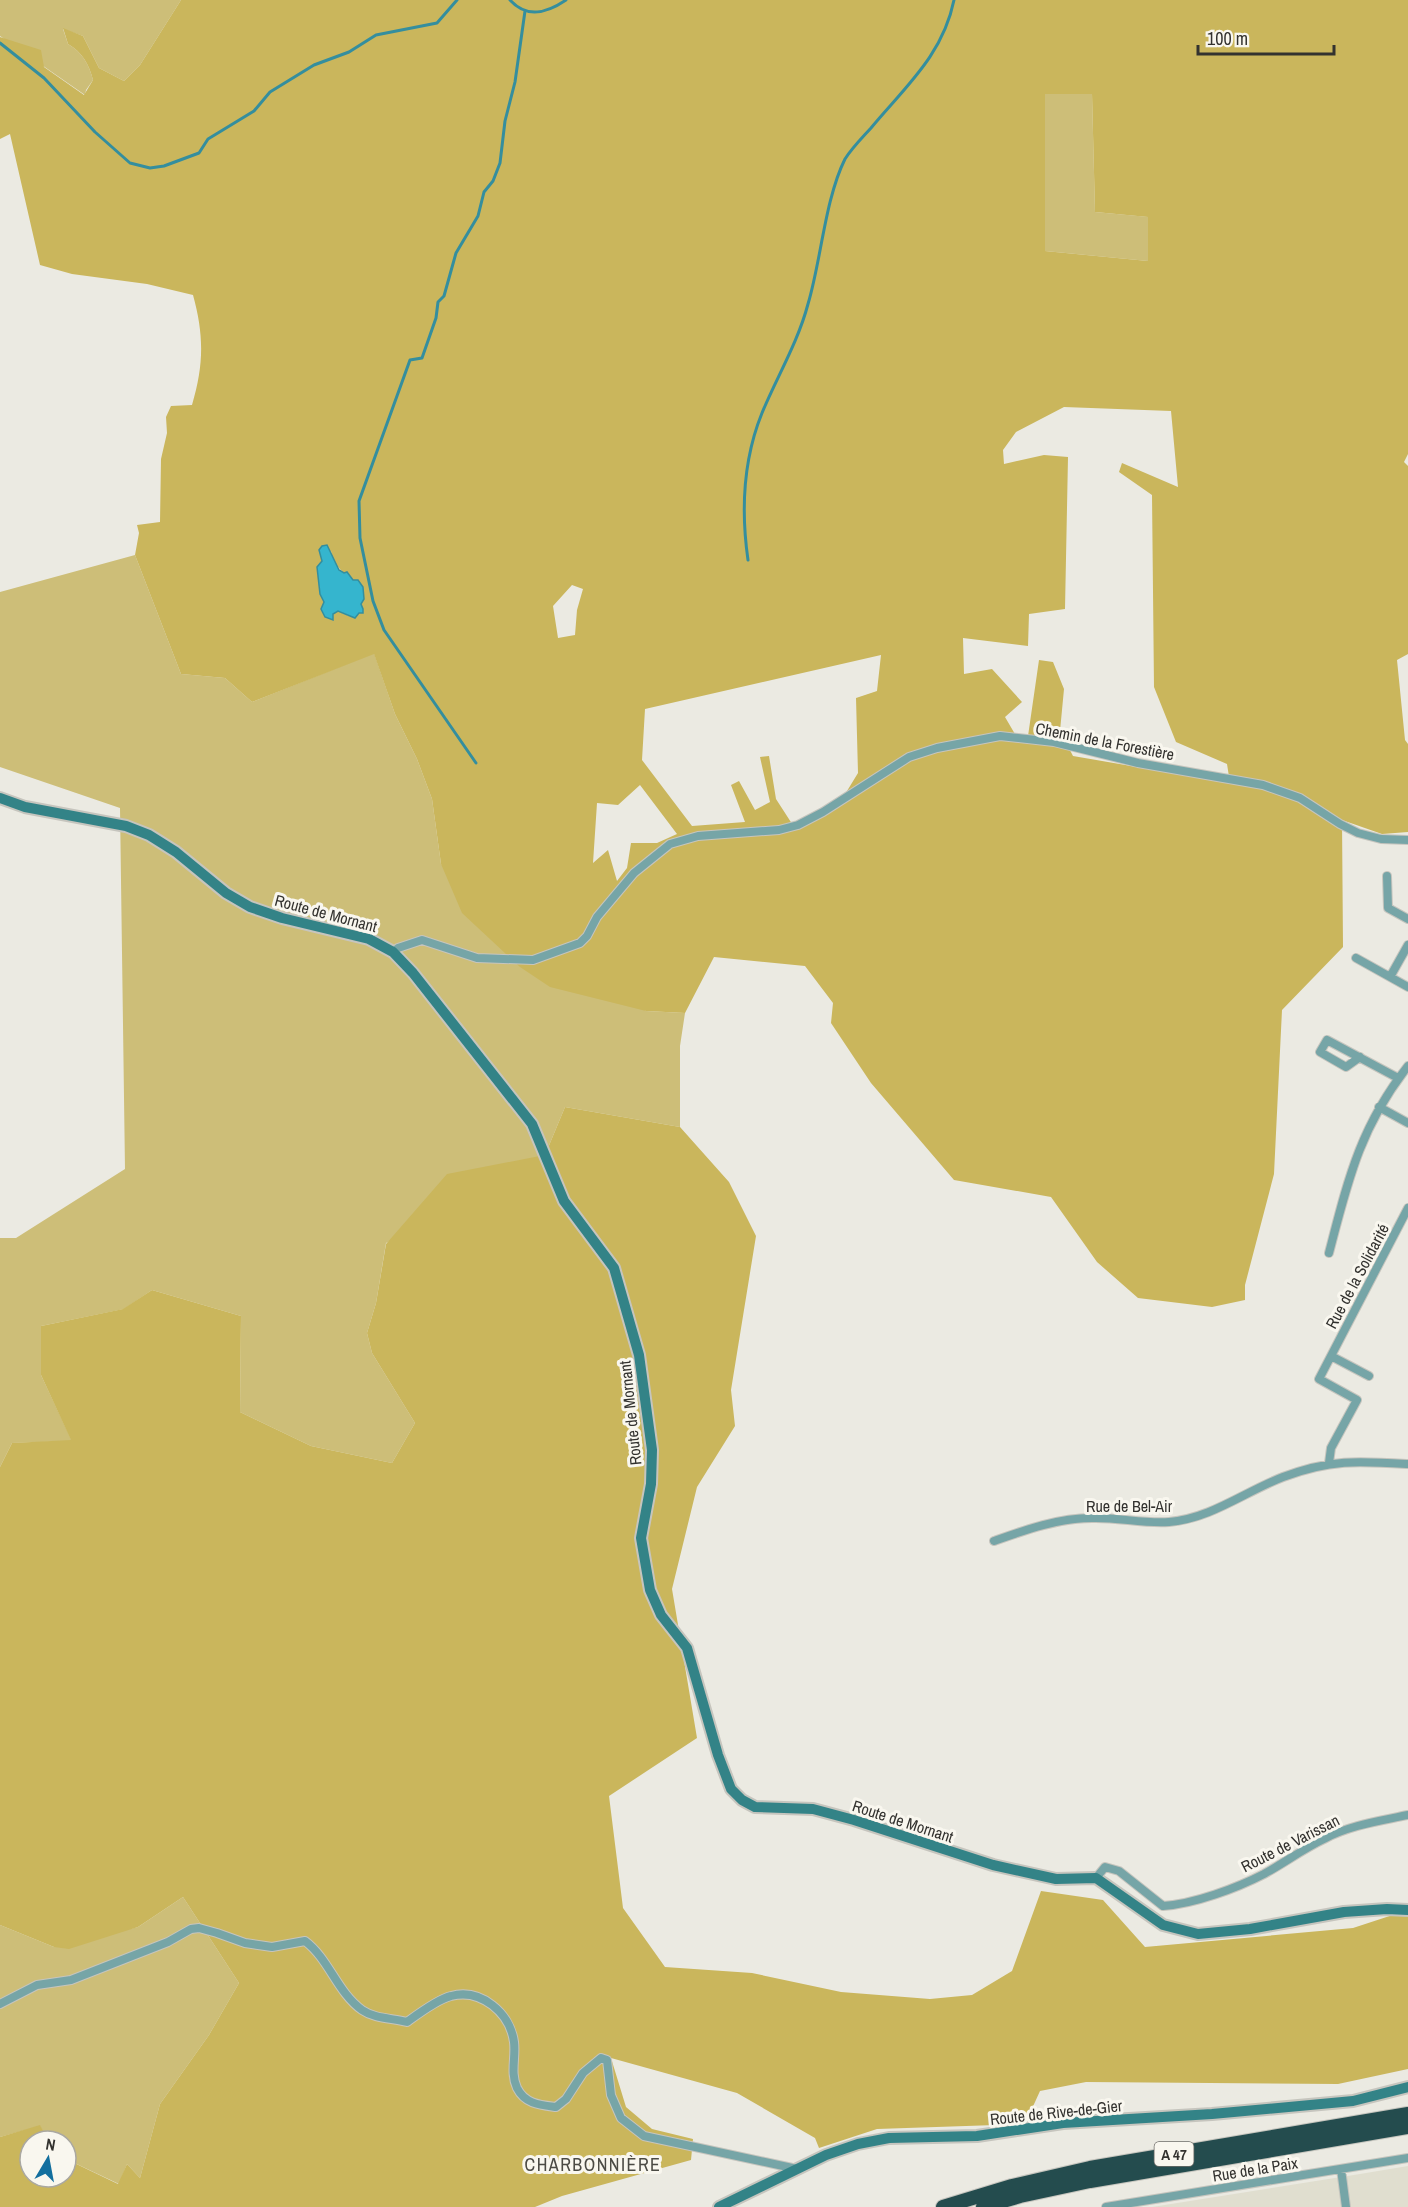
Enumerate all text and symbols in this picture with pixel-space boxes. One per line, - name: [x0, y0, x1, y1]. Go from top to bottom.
- scale bar: [1198, 18, 1334, 56]
- text: 100 m: [1207, 26, 1248, 51]
- street label: Chemin de la Forestière: [1034, 717, 1176, 765]
- street label: Route de Mornant: [272, 889, 380, 937]
- street label: Rue de la Solidarité: [1320, 1220, 1394, 1332]
- street label: Route de Mornant: [614, 1359, 646, 1466]
- street label: Rue de Bel-Air: [1086, 1495, 1173, 1517]
- street label: Route de Mornant: [850, 1794, 957, 1848]
- street label: Route de Varissan: [1237, 1809, 1343, 1877]
- street label: Route de Rive-de-Gier: [989, 2094, 1124, 2130]
- north arrow: [18, 2129, 78, 2189]
- text: N: [44, 2133, 57, 2156]
- road number: A 47: [1154, 2142, 1194, 2166]
- street label: Rue de la Paix: [1211, 2151, 1300, 2187]
- district label: CHARBONNIÈRE: [525, 2152, 661, 2177]

